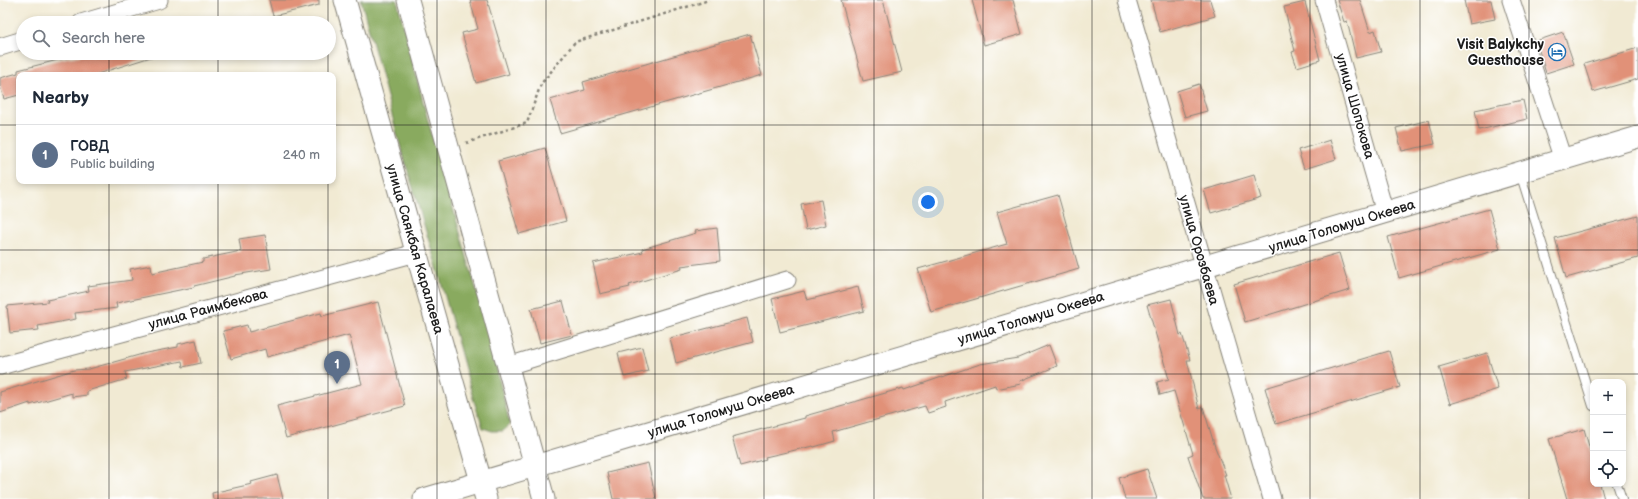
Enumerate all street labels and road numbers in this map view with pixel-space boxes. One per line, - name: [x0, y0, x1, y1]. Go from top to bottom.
- street label: улица Шопокова: [1332, 51, 1378, 161]
- street label: улица Саякбая Каралаева: [383, 162, 448, 337]
- street label: улица Орозбаева: [1175, 193, 1223, 308]
- street label: улица Толомуш Океева: [1267, 195, 1418, 256]
- street label: улица Раимбекова: [147, 285, 270, 333]
- street label: улица Толомуш Океева: [956, 287, 1107, 348]
- street label: улица Толомуш Океева: [646, 380, 797, 441]

